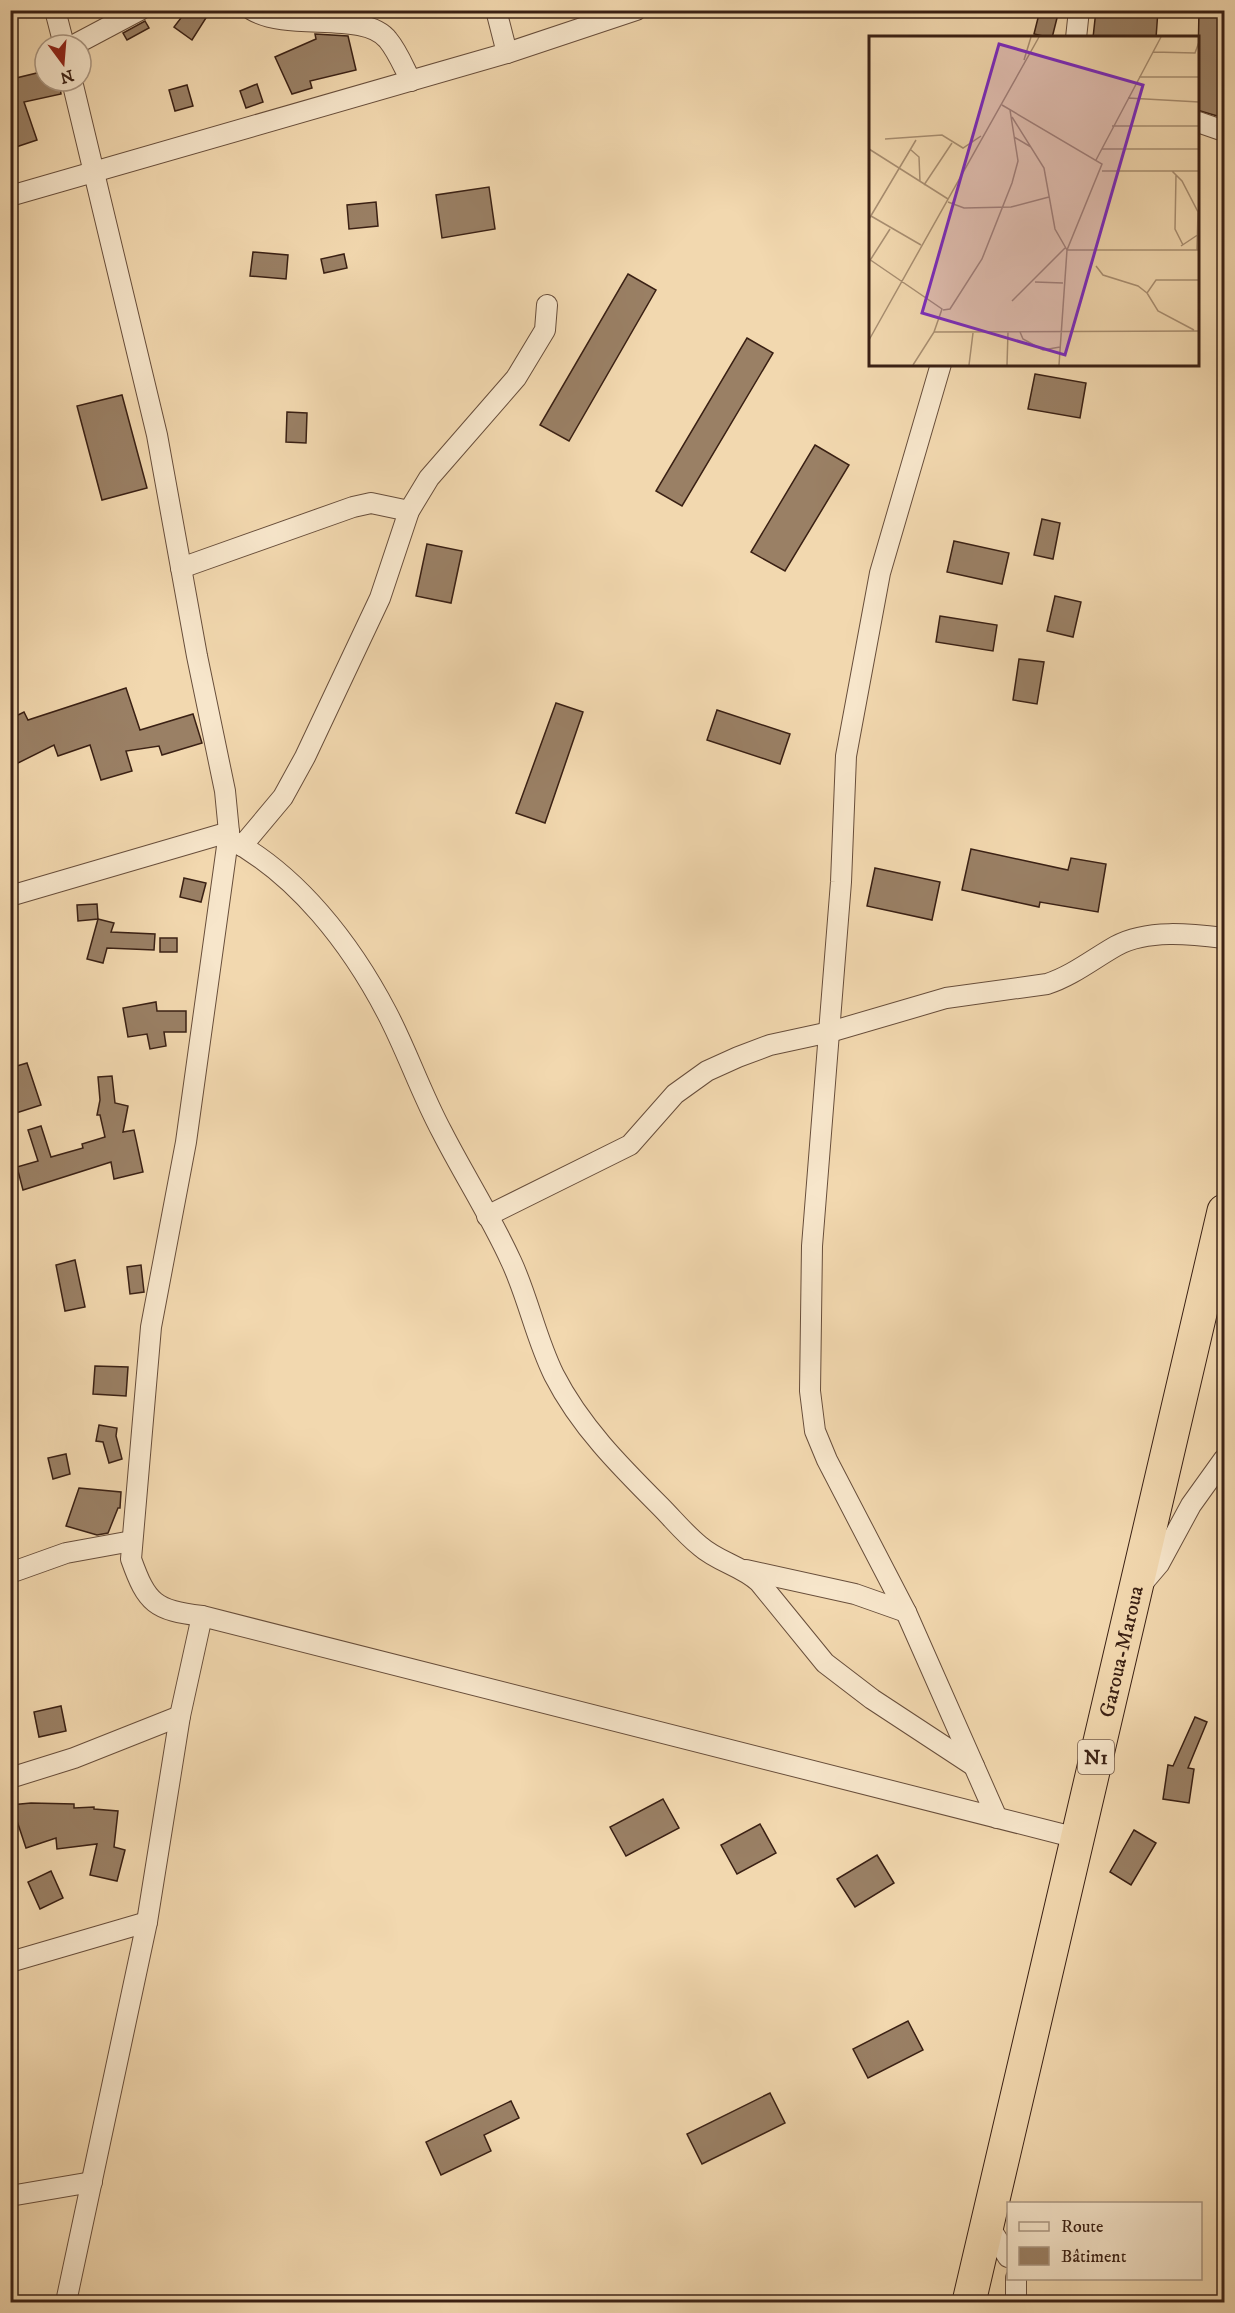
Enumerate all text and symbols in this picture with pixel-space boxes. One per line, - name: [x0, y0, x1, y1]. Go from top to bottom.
- north arrow: [33, 33, 93, 93]
- inset map: [869, 36, 1199, 366]
- text: N: [58, 65, 76, 88]
- street label: Garoua-Maroua: [1094, 1583, 1150, 1720]
- road number: N1: [1078, 1740, 1114, 1774]
- legend: [1007, 2202, 1202, 2280]
- text: Route: [1061, 2216, 1104, 2238]
- text: Bâtiment: [1061, 2246, 1127, 2268]

